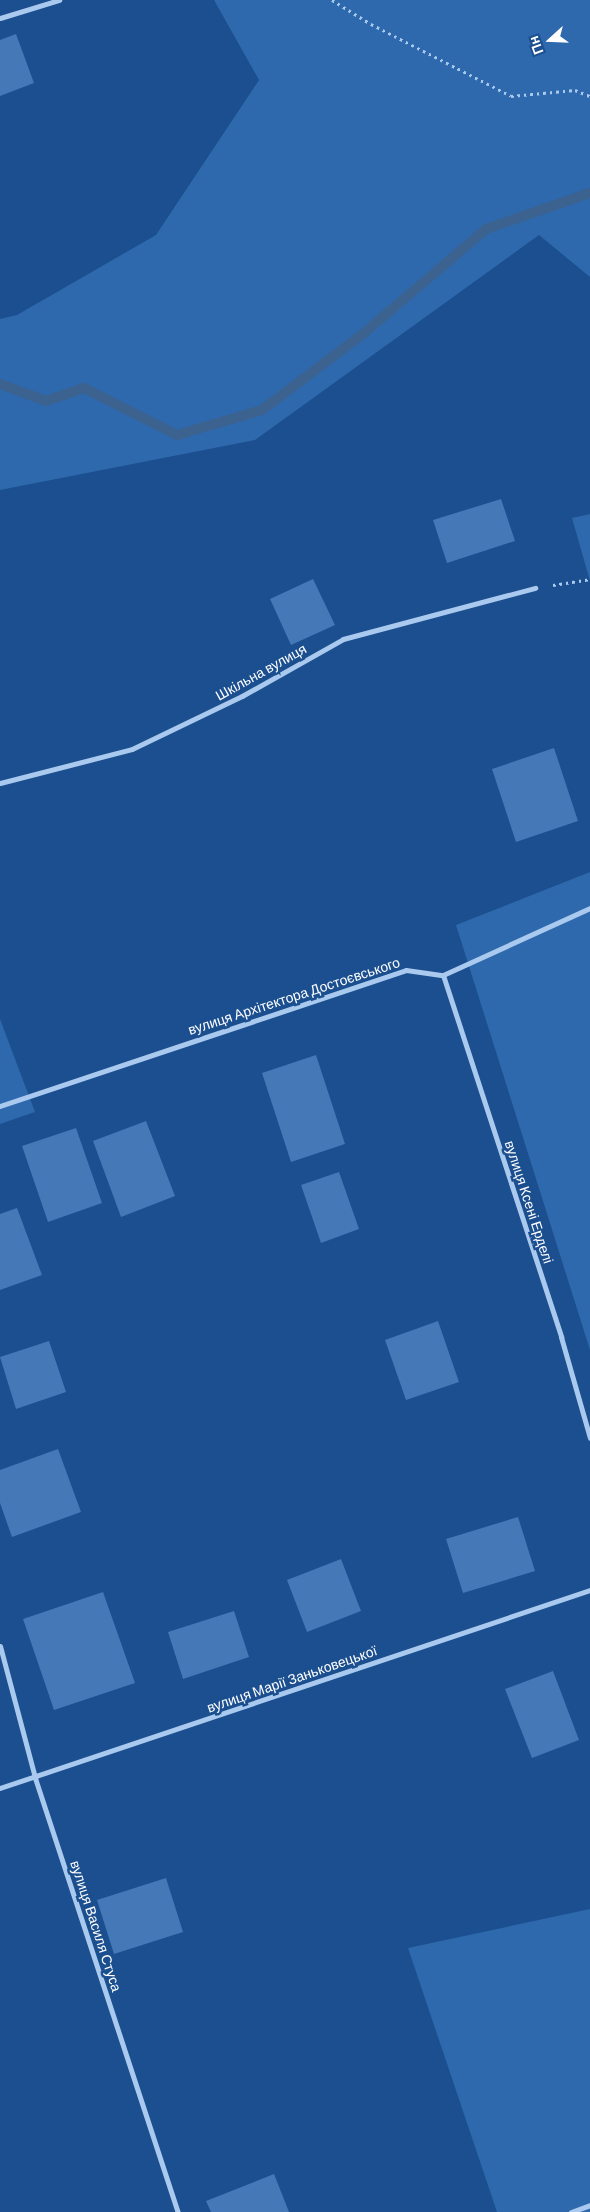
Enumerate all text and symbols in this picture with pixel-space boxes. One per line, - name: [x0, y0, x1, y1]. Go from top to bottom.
- north arrow: [525, 15, 575, 65]
- text: Пн: [524, 34, 547, 57]
- street label: Шкільна вулиця: [213, 640, 309, 704]
- street label: вулиця Архітектора Достоєвського: [186, 954, 402, 1038]
- street label: вулиця Ксені Ерделі: [501, 1138, 557, 1266]
- street label: вулиця Марії Заньковецької: [205, 1642, 379, 1716]
- street label: вулиця Василя Стуса: [67, 1858, 125, 1994]

